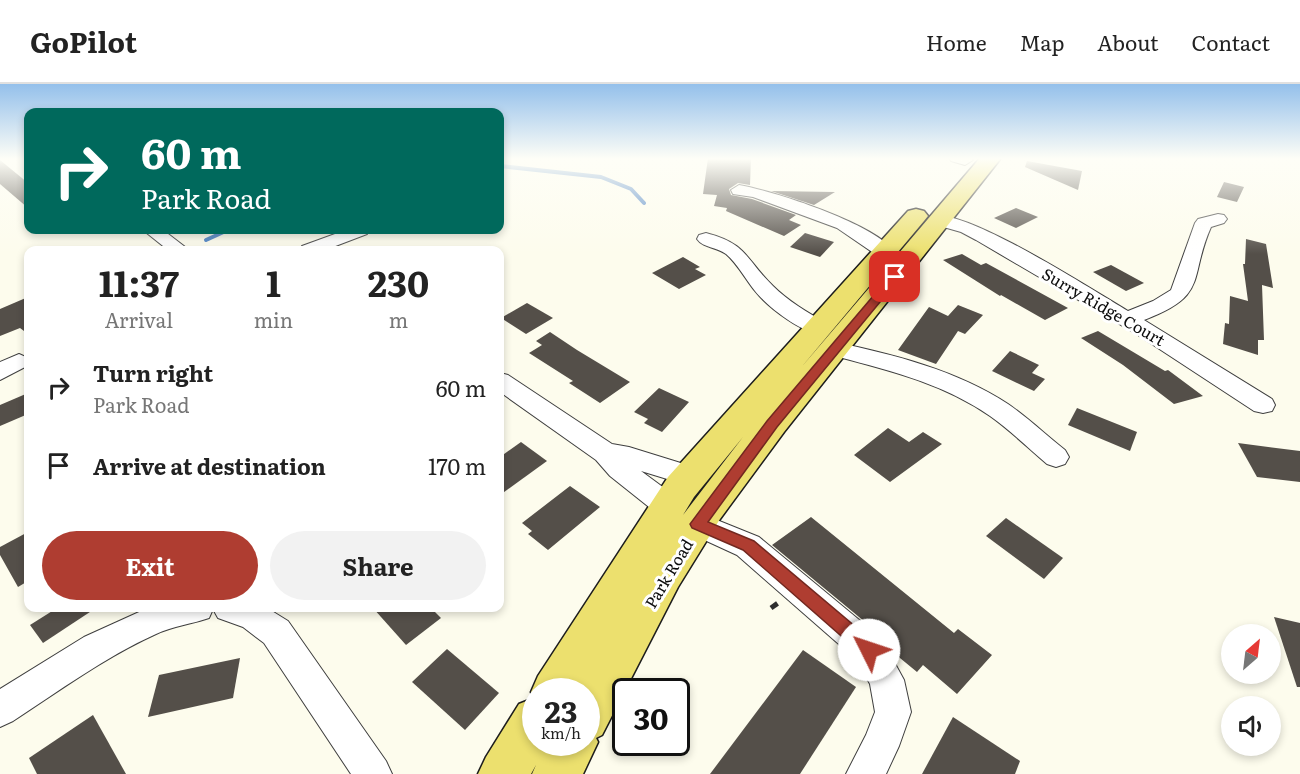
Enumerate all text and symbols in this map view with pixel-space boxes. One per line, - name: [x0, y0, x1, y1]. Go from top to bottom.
- text: GoPilot: [30, 20, 137, 62]
- text: Home: [926, 26, 987, 57]
- text: Map: [1020, 26, 1064, 57]
- text: About: [1097, 26, 1159, 57]
- text: Contact: [1192, 26, 1270, 57]
- text: 60 m: [141, 120, 242, 182]
- icon: right: [42, 132, 120, 210]
- text: Park Road: [141, 177, 271, 217]
- pin: [869, 251, 920, 302]
- text: 11:37: [99, 255, 179, 308]
- text: 1: [266, 255, 281, 308]
- text: 230: [368, 255, 429, 308]
- icon: arrive: [878, 260, 911, 293]
- street label: Surry Ridge Court: [1038, 261, 1170, 351]
- text: Arrival: [105, 304, 173, 334]
- text: min: [254, 304, 293, 334]
- text: m: [389, 304, 408, 334]
- text: Turn right: [93, 356, 213, 389]
- icon: right: [42, 371, 75, 404]
- text: 60 m: [436, 371, 486, 404]
- text: Park Road: [93, 389, 189, 419]
- icon: arrive: [42, 449, 75, 482]
- text: Arrive at destination: [93, 449, 326, 482]
- text: 170 m: [428, 449, 486, 482]
- button: Exit: [42, 531, 258, 600]
- button: Share: [270, 531, 486, 600]
- street label: Park Road: [638, 534, 698, 612]
- position arrow: [837, 618, 901, 682]
- north arrow: [1221, 624, 1281, 684]
- map controls: [1221, 624, 1281, 756]
- speed limit sign: 30: [612, 678, 690, 756]
- text: 23: [545, 688, 577, 732]
- button: sound: [1221, 696, 1281, 756]
- text: km/h: [541, 721, 581, 744]

